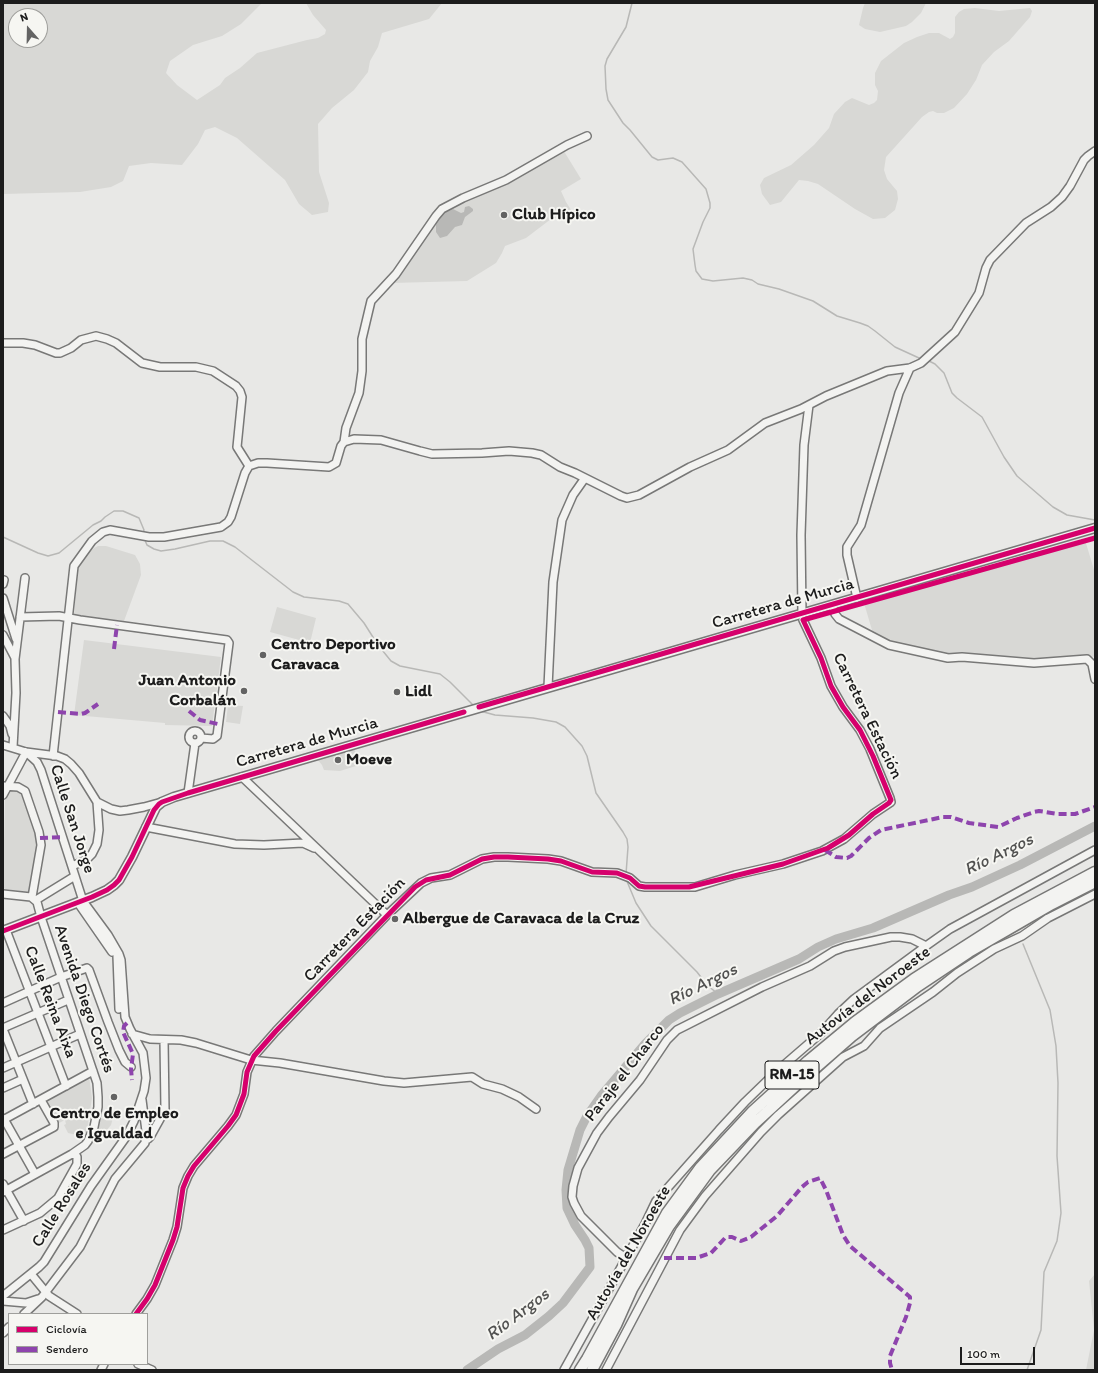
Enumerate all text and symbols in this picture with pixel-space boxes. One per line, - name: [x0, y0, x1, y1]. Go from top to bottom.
- north arrow: [8, 8, 48, 48]
- text: N: [18, 10, 30, 25]
- place label: Club Hípico: [512, 205, 596, 225]
- marker: Club Hípico: [499, 210, 509, 220]
- street label: Carretera de Murcia: [710, 574, 856, 634]
- place label: Centro Deportivo Caravaca: [271, 635, 396, 675]
- marker: Centro Deportivo Caravaca: [258, 650, 268, 660]
- street label: Carretera Estación: [828, 650, 906, 782]
- place label: Juan Antonio Corbalán: [138, 671, 236, 711]
- place label: Lidl: [405, 682, 432, 702]
- marker: Juan Antonio Corbalán: [239, 686, 249, 696]
- marker: Lidl: [392, 687, 402, 697]
- street label: Carretera de Murcia: [234, 713, 380, 773]
- place label: Moeve: [346, 750, 392, 770]
- marker: Moeve: [333, 755, 343, 765]
- street label: Calle San Jorge: [45, 762, 99, 876]
- water label: Río Argos: [961, 829, 1037, 881]
- street label: Carretera Estación: [300, 873, 410, 987]
- place label: Albergue de Caravaca de la Cruz: [403, 909, 639, 929]
- marker: Albergue de Caravaca de la Cruz: [390, 914, 400, 924]
- street label: Avenida Diego Cortés: [49, 922, 119, 1076]
- street label: Autovía del Noroeste: [801, 942, 935, 1050]
- street label: Calle Reina Aixa: [19, 943, 81, 1061]
- water label: Río Argos: [665, 959, 741, 1011]
- street label: Paraje el Charco: [581, 1020, 669, 1126]
- road number: RM-15: [765, 1061, 819, 1089]
- marker: Centro de Empleo e Igualdad: [109, 1092, 119, 1102]
- place label: Centro de Empleo e Igualdad: [49, 1104, 179, 1144]
- street label: Calle Rosales: [28, 1159, 96, 1251]
- street label: Autovía del Noroeste: [582, 1182, 676, 1324]
- water label: Río Argos: [482, 1284, 554, 1346]
- legend: [8, 1313, 148, 1365]
- text: Ciclovía: [46, 1322, 87, 1336]
- scale bar: [962, 1339, 1037, 1365]
- text: Sendero: [46, 1342, 88, 1356]
- text: 100 m: [967, 1347, 1000, 1361]

